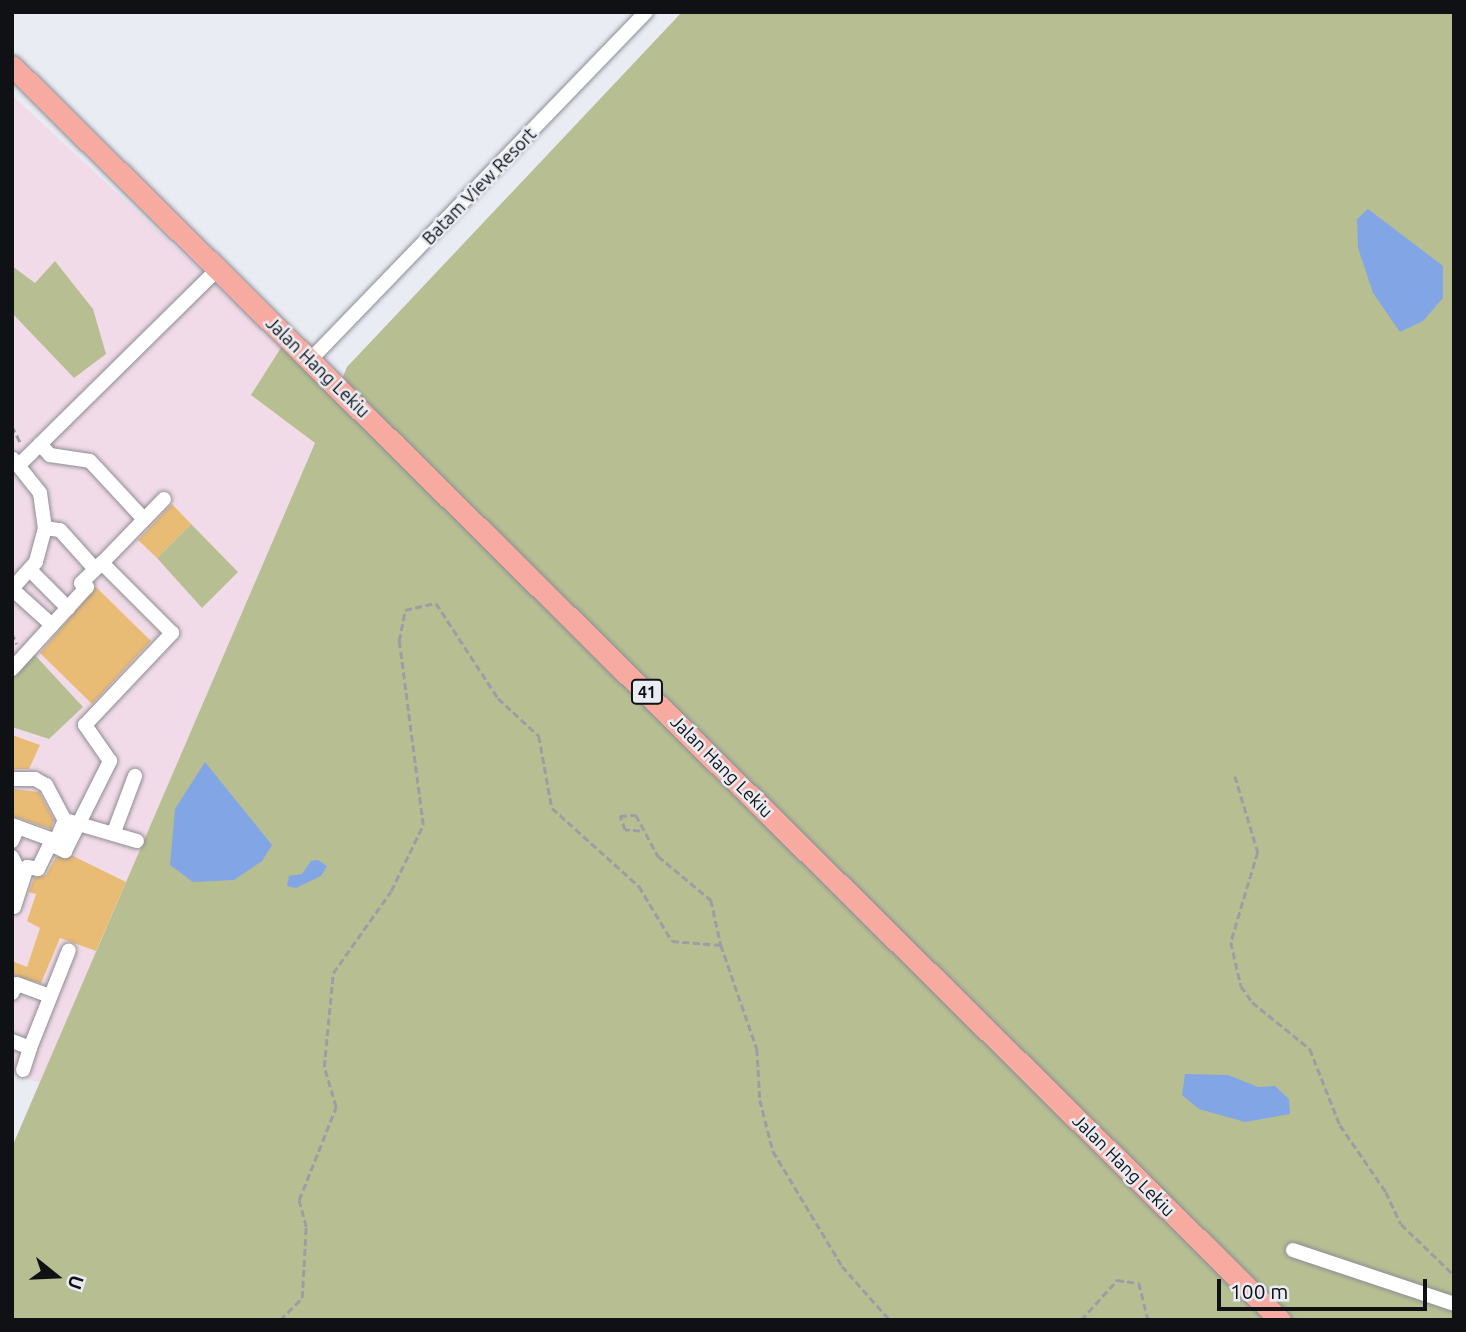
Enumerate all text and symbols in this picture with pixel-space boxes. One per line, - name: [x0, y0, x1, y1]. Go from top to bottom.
- street label: Batam View Resort: [418, 123, 540, 249]
- street label: Jalan Hang Lekiu: [262, 312, 374, 422]
- road number: 41: [630, 680, 664, 705]
- street label: Jalan Hang Lekiu: [666, 710, 778, 822]
- street label: Jalan Hang Lekiu: [1068, 1109, 1180, 1221]
- north arrow: [21, 1241, 91, 1311]
- scale bar: [1221, 1266, 1431, 1310]
- text: U: [63, 1273, 88, 1292]
- text: 100 m: [1230, 1279, 1288, 1303]

